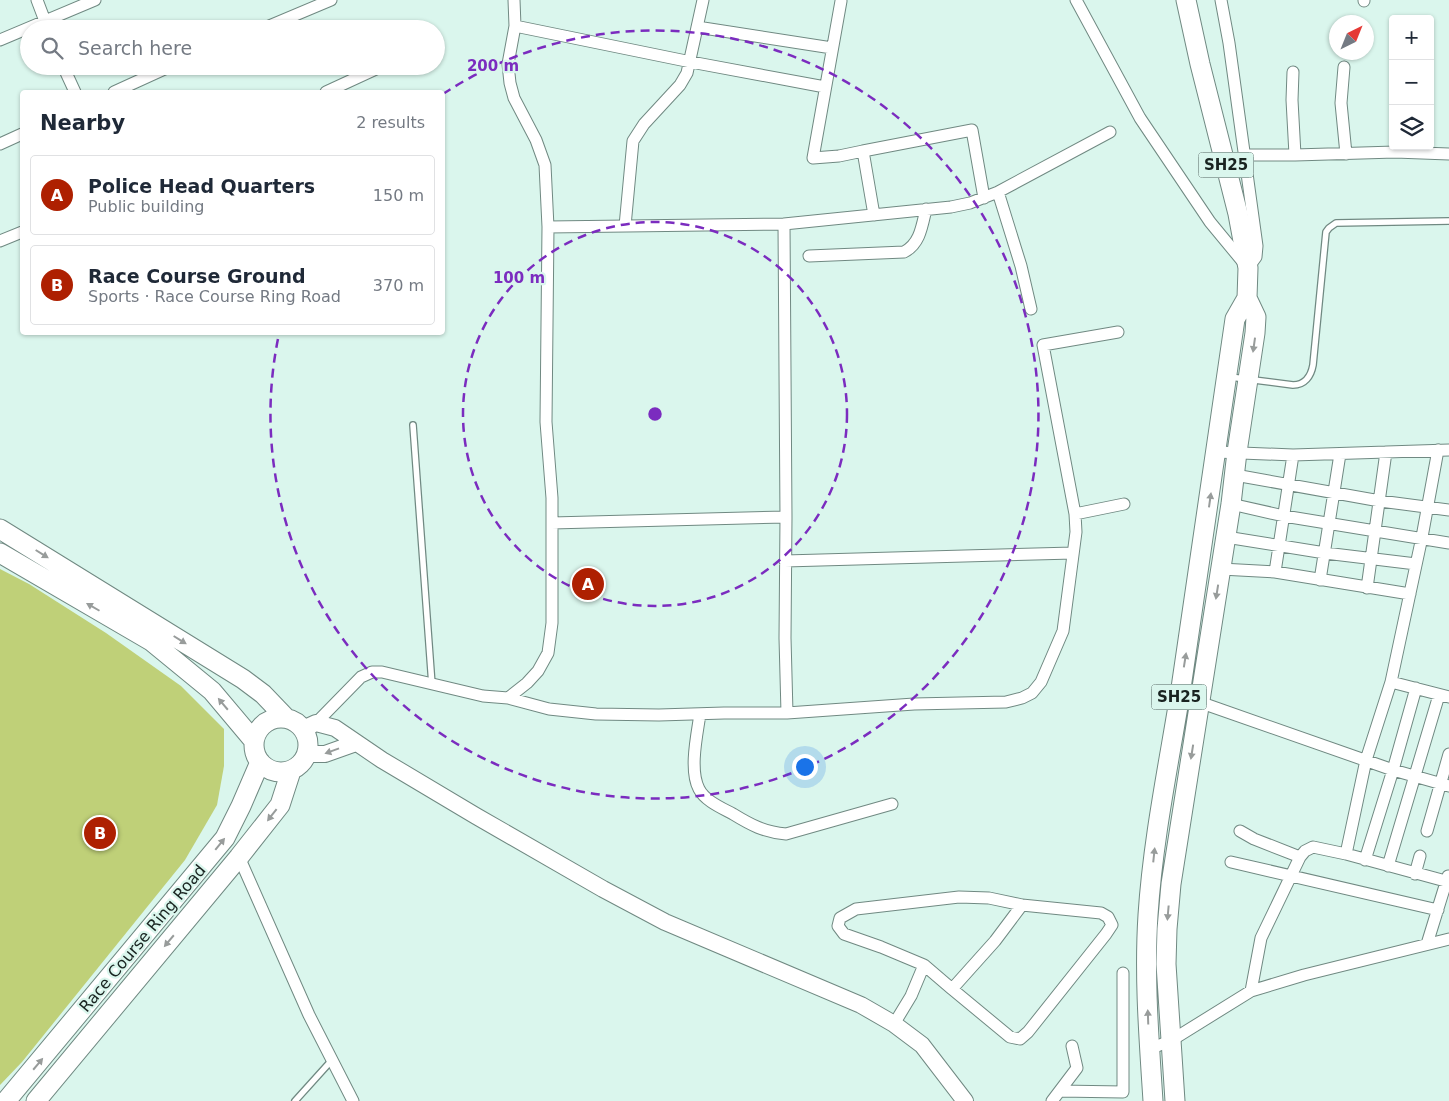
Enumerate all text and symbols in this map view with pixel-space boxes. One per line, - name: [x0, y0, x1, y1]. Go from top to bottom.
- north arrow: [1329, 15, 1374, 60]
- map controls: [1389, 15, 1434, 150]
- button: +: [1389, 15, 1434, 60]
- search box: [20, 20, 445, 75]
- icon: search: [38, 34, 66, 62]
- text: Search here: [78, 37, 192, 59]
- text: 200 m: [467, 57, 519, 75]
- button: −: [1389, 60, 1434, 105]
- button: layers: [1389, 105, 1434, 150]
- text: Nearby: [40, 111, 125, 135]
- text: 2 results: [356, 113, 425, 132]
- road number: SH25: [1198, 152, 1254, 178]
- text: Police Head Quarters: [88, 175, 315, 197]
- text: A: [51, 186, 63, 205]
- text: 150 m: [373, 186, 424, 205]
- text: Public building: [88, 197, 205, 216]
- text: Race Course Ground: [88, 265, 306, 287]
- text: 100 m: [493, 269, 545, 287]
- text: B: [51, 276, 63, 295]
- text: 370 m: [373, 276, 424, 295]
- text: Sports · Race Course Ring Road: [88, 287, 341, 306]
- one-way arrow: [1250, 337, 1258, 353]
- centre of rings: [646, 405, 664, 423]
- one-way arrow: [1206, 491, 1214, 507]
- one-way arrow: [35, 549, 48, 558]
- pin: A: [572, 565, 604, 603]
- one-way arrow: [1213, 584, 1221, 600]
- one-way arrow: [87, 603, 100, 612]
- one-way arrow: [173, 635, 186, 644]
- one-way arrow: [1181, 652, 1189, 668]
- road number: SH25: [1152, 684, 1206, 710]
- one-way arrow: [217, 698, 229, 710]
- one-way arrow: [1187, 745, 1195, 761]
- one-way arrow: [324, 747, 339, 755]
- your location: [792, 754, 818, 780]
- one-way arrow: [267, 808, 278, 821]
- pin: B: [84, 814, 116, 852]
- one-way arrow: [214, 838, 225, 851]
- one-way arrow: [1150, 847, 1158, 863]
- street label: Race Course Ring Road: [75, 861, 210, 1016]
- one-way arrow: [1164, 905, 1172, 921]
- one-way arrow: [164, 934, 175, 947]
- one-way arrow: [1144, 1009, 1152, 1025]
- one-way arrow: [32, 1057, 43, 1070]

